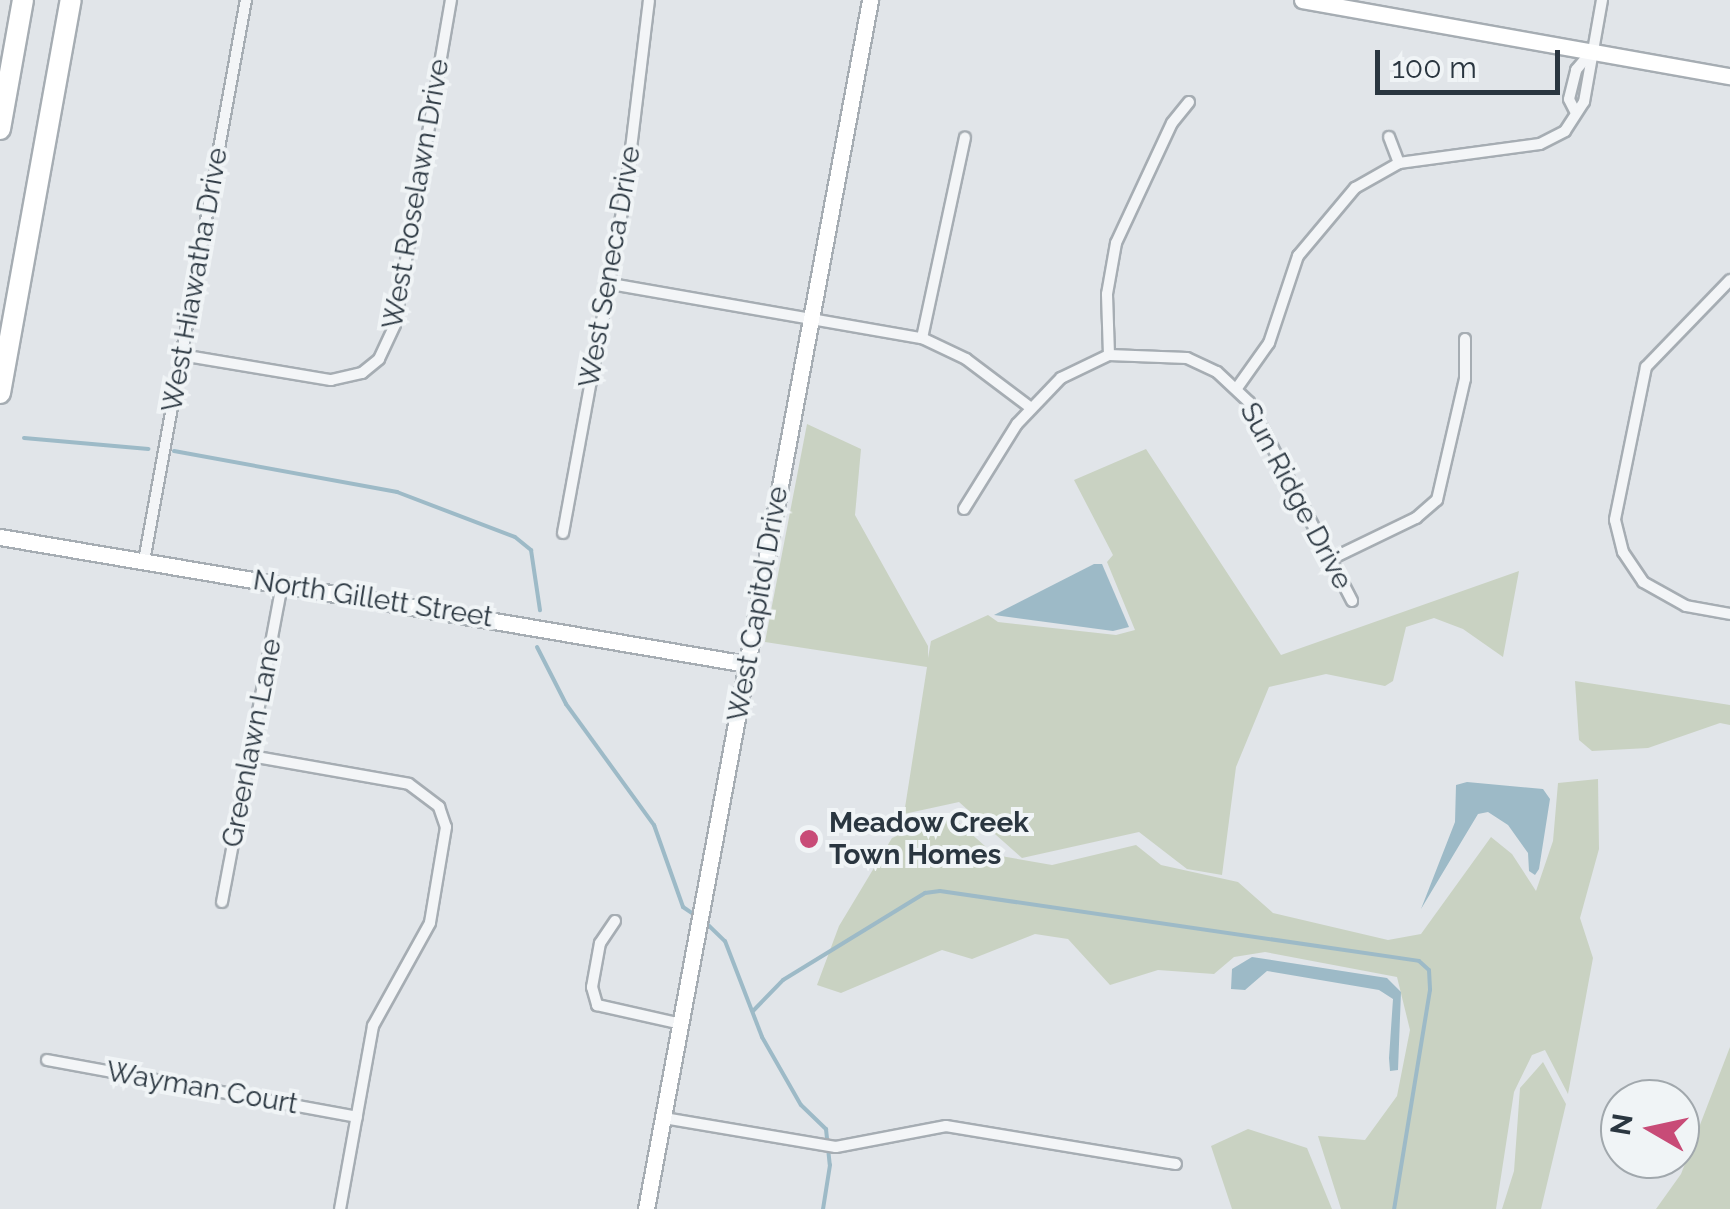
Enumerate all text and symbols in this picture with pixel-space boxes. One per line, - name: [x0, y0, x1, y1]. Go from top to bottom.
- scale bar: [1380, 30, 1565, 92]
- text: 100 m: [1392, 50, 1477, 85]
- street label: West Roselawn Drive: [376, 56, 456, 332]
- street label: West Seneca Drive: [572, 144, 648, 390]
- street label: West Hiawatha Drive: [155, 145, 235, 415]
- street label: Sun Ridge Drive: [1233, 397, 1359, 595]
- street label: West Capitol Drive: [721, 483, 795, 725]
- street label: North Gillett Street: [251, 563, 495, 635]
- street label: Greenlawn Lane: [215, 636, 289, 850]
- place label: Meadow Creek Town Homes: [829, 806, 1030, 872]
- marker: Meadow Creek Town Homes: [798, 828, 820, 850]
- street label: Wayman Court: [104, 1055, 300, 1121]
- north arrow: [1600, 1079, 1700, 1179]
- text: N: [1604, 1111, 1640, 1138]

